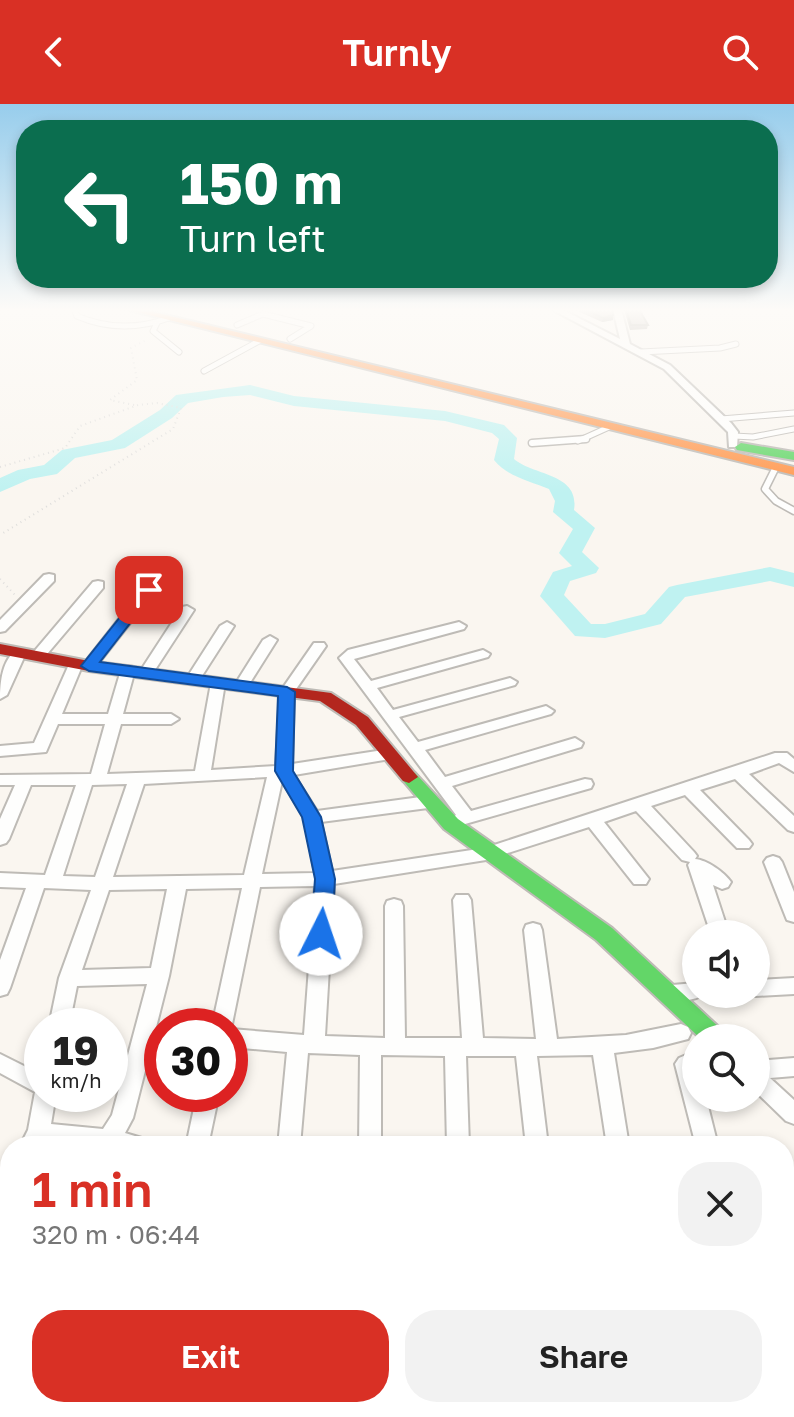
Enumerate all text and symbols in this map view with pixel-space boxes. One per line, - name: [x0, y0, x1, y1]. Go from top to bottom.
- icon: back: [32, 30, 76, 74]
- icon: search: [718, 30, 762, 74]
- text: Turnly: [342, 31, 452, 74]
- text: 150 m: [180, 149, 342, 216]
- icon: left: [48, 152, 152, 256]
- text: Turn left: [180, 217, 326, 260]
- pin: [115, 556, 183, 624]
- icon: arrive: [127, 568, 171, 612]
- position arrow: [279, 892, 363, 976]
- map controls: [682, 920, 770, 1112]
- button: sound: [682, 920, 770, 1008]
- speed limit sign: 30: [144, 1008, 248, 1112]
- button: search: [682, 1024, 770, 1112]
- text: 19: [53, 1026, 99, 1074]
- text: km/h: [51, 1068, 101, 1092]
- text: 1 min: [32, 1160, 152, 1218]
- button: close: [678, 1162, 762, 1246]
- text: 320 m · 06:44: [32, 1219, 200, 1250]
- button: Exit: [32, 1310, 389, 1402]
- button: Share: [405, 1310, 762, 1402]

